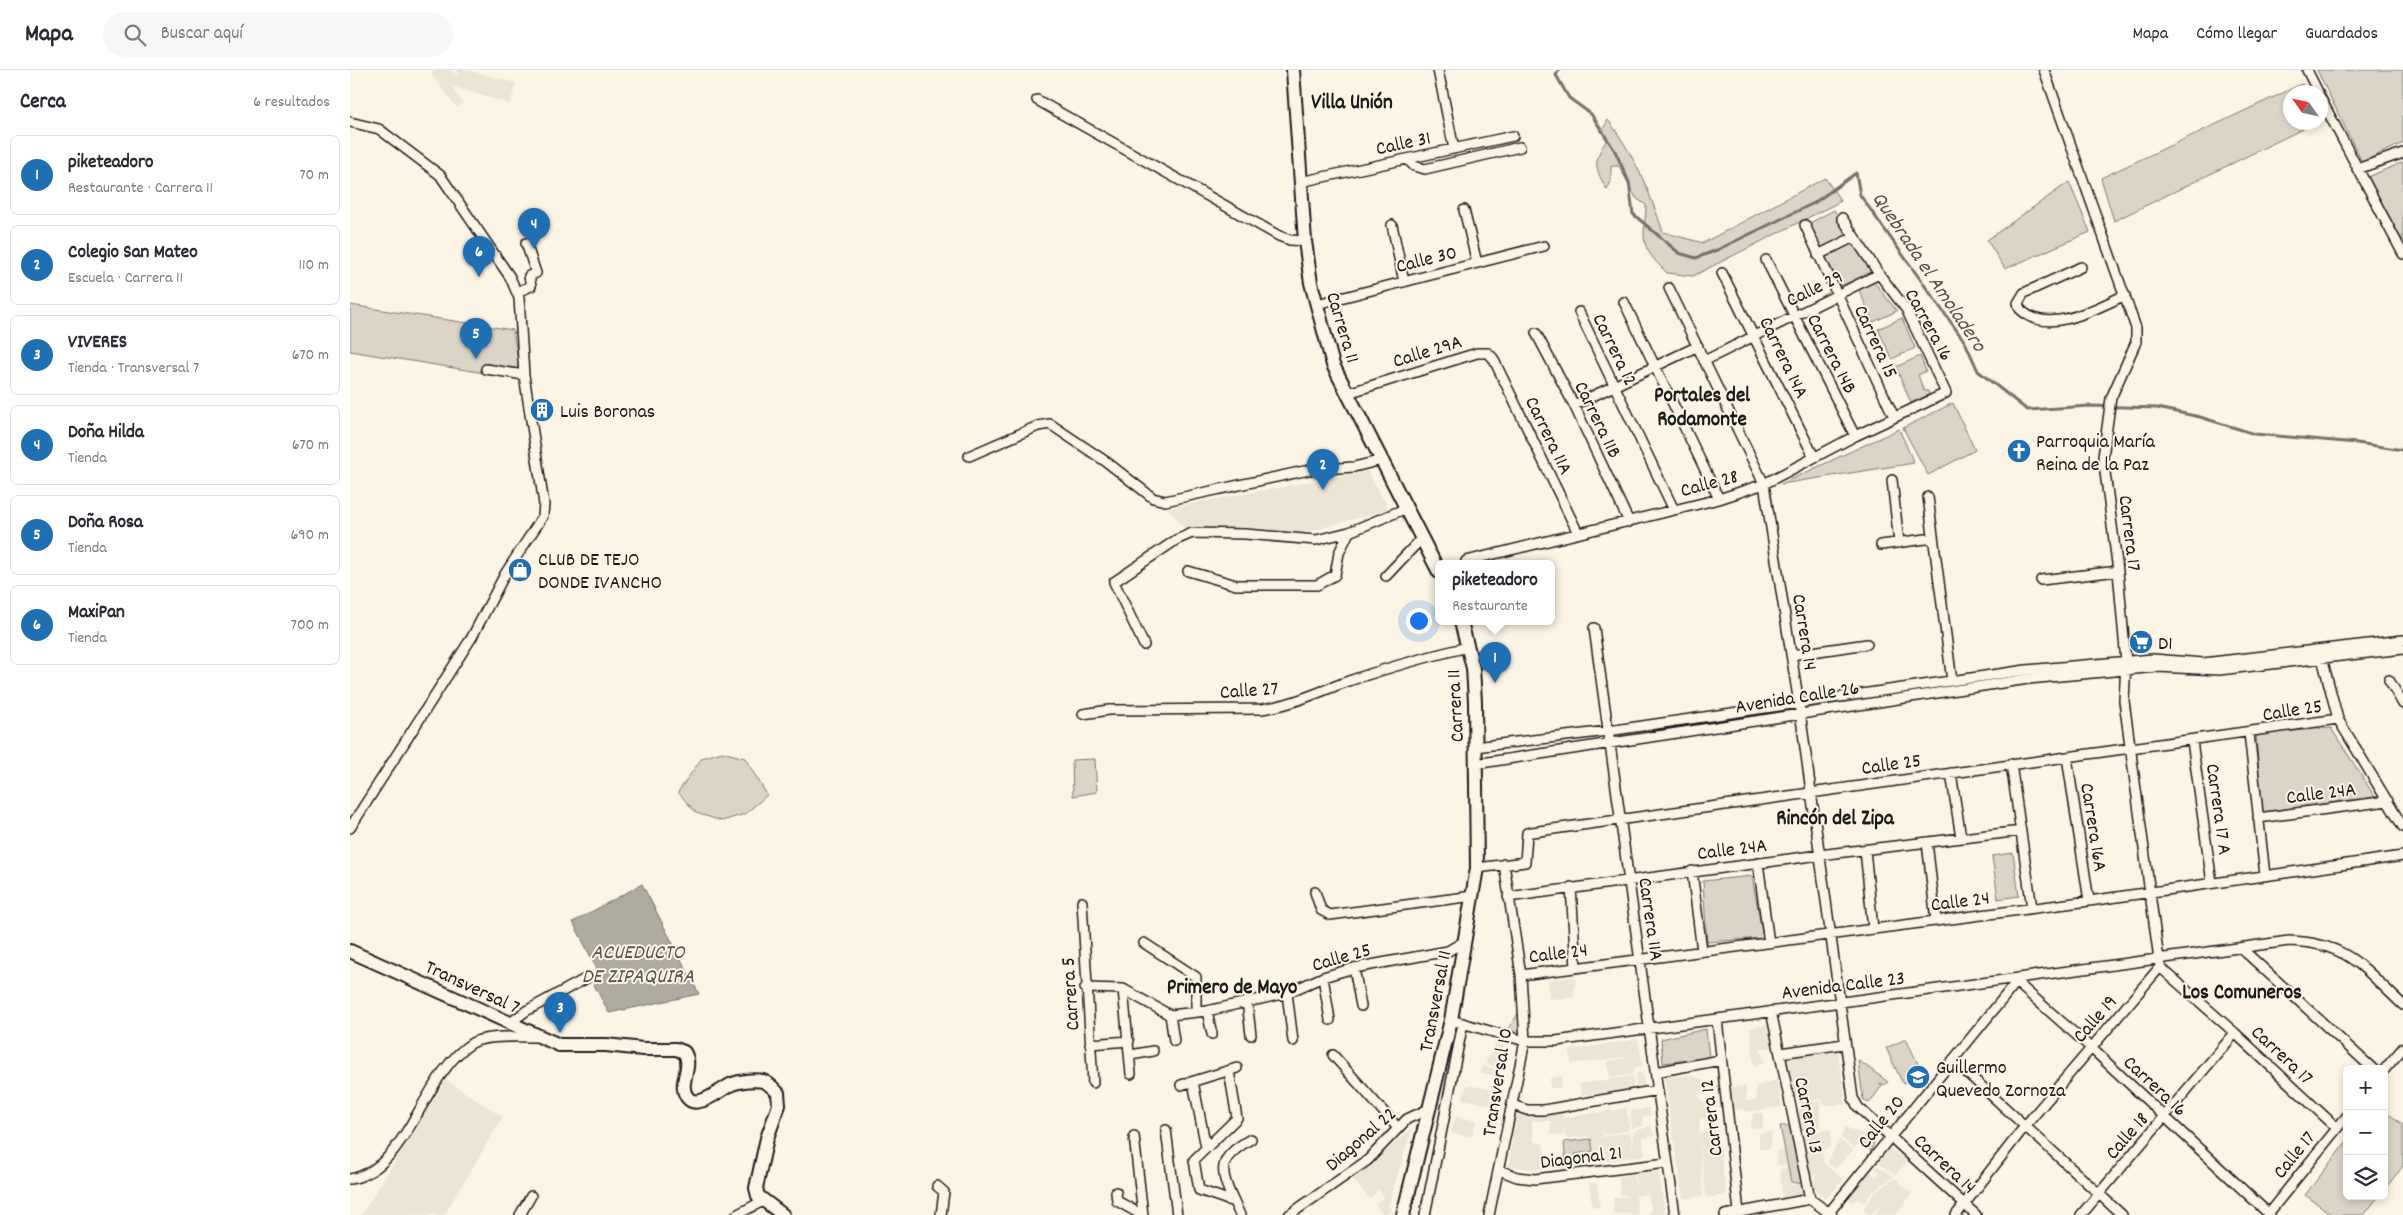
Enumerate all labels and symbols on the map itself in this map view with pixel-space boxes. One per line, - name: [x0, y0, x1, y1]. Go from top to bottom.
- north arrow: [2283, 85, 2328, 130]
- district label: Villa Unión: [1311, 89, 1393, 119]
- street label: Calle 31: [1374, 125, 1434, 164]
- water label: Quebrada el Amoladero: [1863, 187, 1993, 360]
- pin: 4: [518, 208, 550, 249]
- pin: 6: [463, 236, 495, 277]
- street label: Calle 30: [1393, 240, 1460, 282]
- street label: Calle 29: [1782, 264, 1848, 315]
- street label: Carrera 16: [1896, 284, 1959, 367]
- street label: Carrera 11: [1317, 289, 1365, 367]
- street label: Carrera 15: [1845, 301, 1903, 383]
- street label: Carrera 12: [1584, 309, 1643, 391]
- street label: Carrera 14B: [1798, 309, 1862, 399]
- street label: Carrera 14A: [1750, 313, 1814, 404]
- pin: 5: [460, 318, 492, 359]
- street label: Calle 29A: [1390, 329, 1466, 377]
- street label: Carrera 11B: [1566, 377, 1627, 464]
- district label: Portales del Rodamonte: [1654, 382, 1751, 436]
- street label: Carrera 11A: [1516, 392, 1578, 480]
- building icon: Luis Boronas: [529, 397, 555, 423]
- place label: Luis Boronas: [560, 399, 655, 427]
- place label: Parroquia María Reina de la Paz: [2036, 429, 2156, 480]
- church icon: Parroquia María Reina de la Paz: [2006, 438, 2032, 464]
- pin: 2: [1307, 449, 1339, 490]
- street label: Calle 28: [1678, 464, 1742, 506]
- street label: Carrera 17: [2109, 494, 2147, 573]
- place label: CLUB DE TEJO DONDE IVANCHO: [538, 547, 662, 598]
- shop icon: CLUB DE TEJO DONDE IVANCHO: [507, 557, 533, 583]
- street label: Carrera 14: [1783, 592, 1823, 673]
- your location: [1406, 608, 1432, 634]
- supermarket icon: D1: [2128, 629, 2154, 655]
- place label: D1: [2158, 631, 2173, 659]
- pin: 1: [1479, 642, 1511, 683]
- street label: Carrera 11: [1441, 669, 1473, 743]
- street label: Avenida Calle 26: [1734, 675, 1861, 723]
- street label: Calle 27: [1219, 676, 1279, 708]
- street label: Calle 25: [2261, 693, 2324, 730]
- street label: Calle 25: [1860, 748, 1923, 784]
- street label: Carrera 17 A: [2197, 762, 2237, 857]
- street label: Calle 24A: [2285, 777, 2358, 813]
- street label: Carrera 16A: [2071, 781, 2113, 874]
- district label: Rincón del Zipa: [1776, 805, 1895, 835]
- street label: Calle 24A: [1696, 833, 1769, 869]
- street label: Carrera 11A: [1629, 876, 1669, 963]
- street label: Calle 24: [1929, 885, 1991, 920]
- street label: Calle 25: [1309, 937, 1375, 981]
- street label: Calle 24: [1527, 937, 1589, 972]
- water label: ACUEDUCTO DE ZIPAQUIRA: [582, 939, 694, 993]
- street label: Transversal 11: [1413, 948, 1461, 1055]
- street label: Transversal 7: [420, 955, 524, 1023]
- street label: Carrera 5: [1055, 956, 1089, 1031]
- street label: Avenida Calle 23: [1780, 966, 1907, 1008]
- district label: Primero de Mayo: [1167, 974, 1297, 1004]
- district label: Los Comuneros: [2182, 979, 2302, 1009]
- street label: Calle 19: [2067, 990, 2125, 1050]
- pin: 3: [544, 992, 576, 1033]
- street label: Carrera 17: [2243, 1020, 2318, 1092]
- street label: Transversal 10: [1477, 1026, 1521, 1139]
- street label: Carrera 16: [2116, 1050, 2192, 1124]
- place label: Guillermo Quevedo Zornoza: [1936, 1055, 2066, 1106]
- school or university icon: Guillermo Quevedo Zornoza: [1905, 1064, 1931, 1090]
- street label: Carrera 13: [1785, 1075, 1829, 1156]
- street label: Carrera 12: [1694, 1078, 1732, 1158]
- street label: Calle 20: [1852, 1090, 1913, 1156]
- street label: Diagonal 22: [1320, 1101, 1404, 1179]
- street label: Calle 18: [2100, 1107, 2157, 1167]
- street label: Calle 17: [2267, 1126, 2323, 1186]
- street label: Carrera 14: [1906, 1129, 1982, 1202]
- street label: Diagonal 21: [1539, 1140, 1624, 1178]

